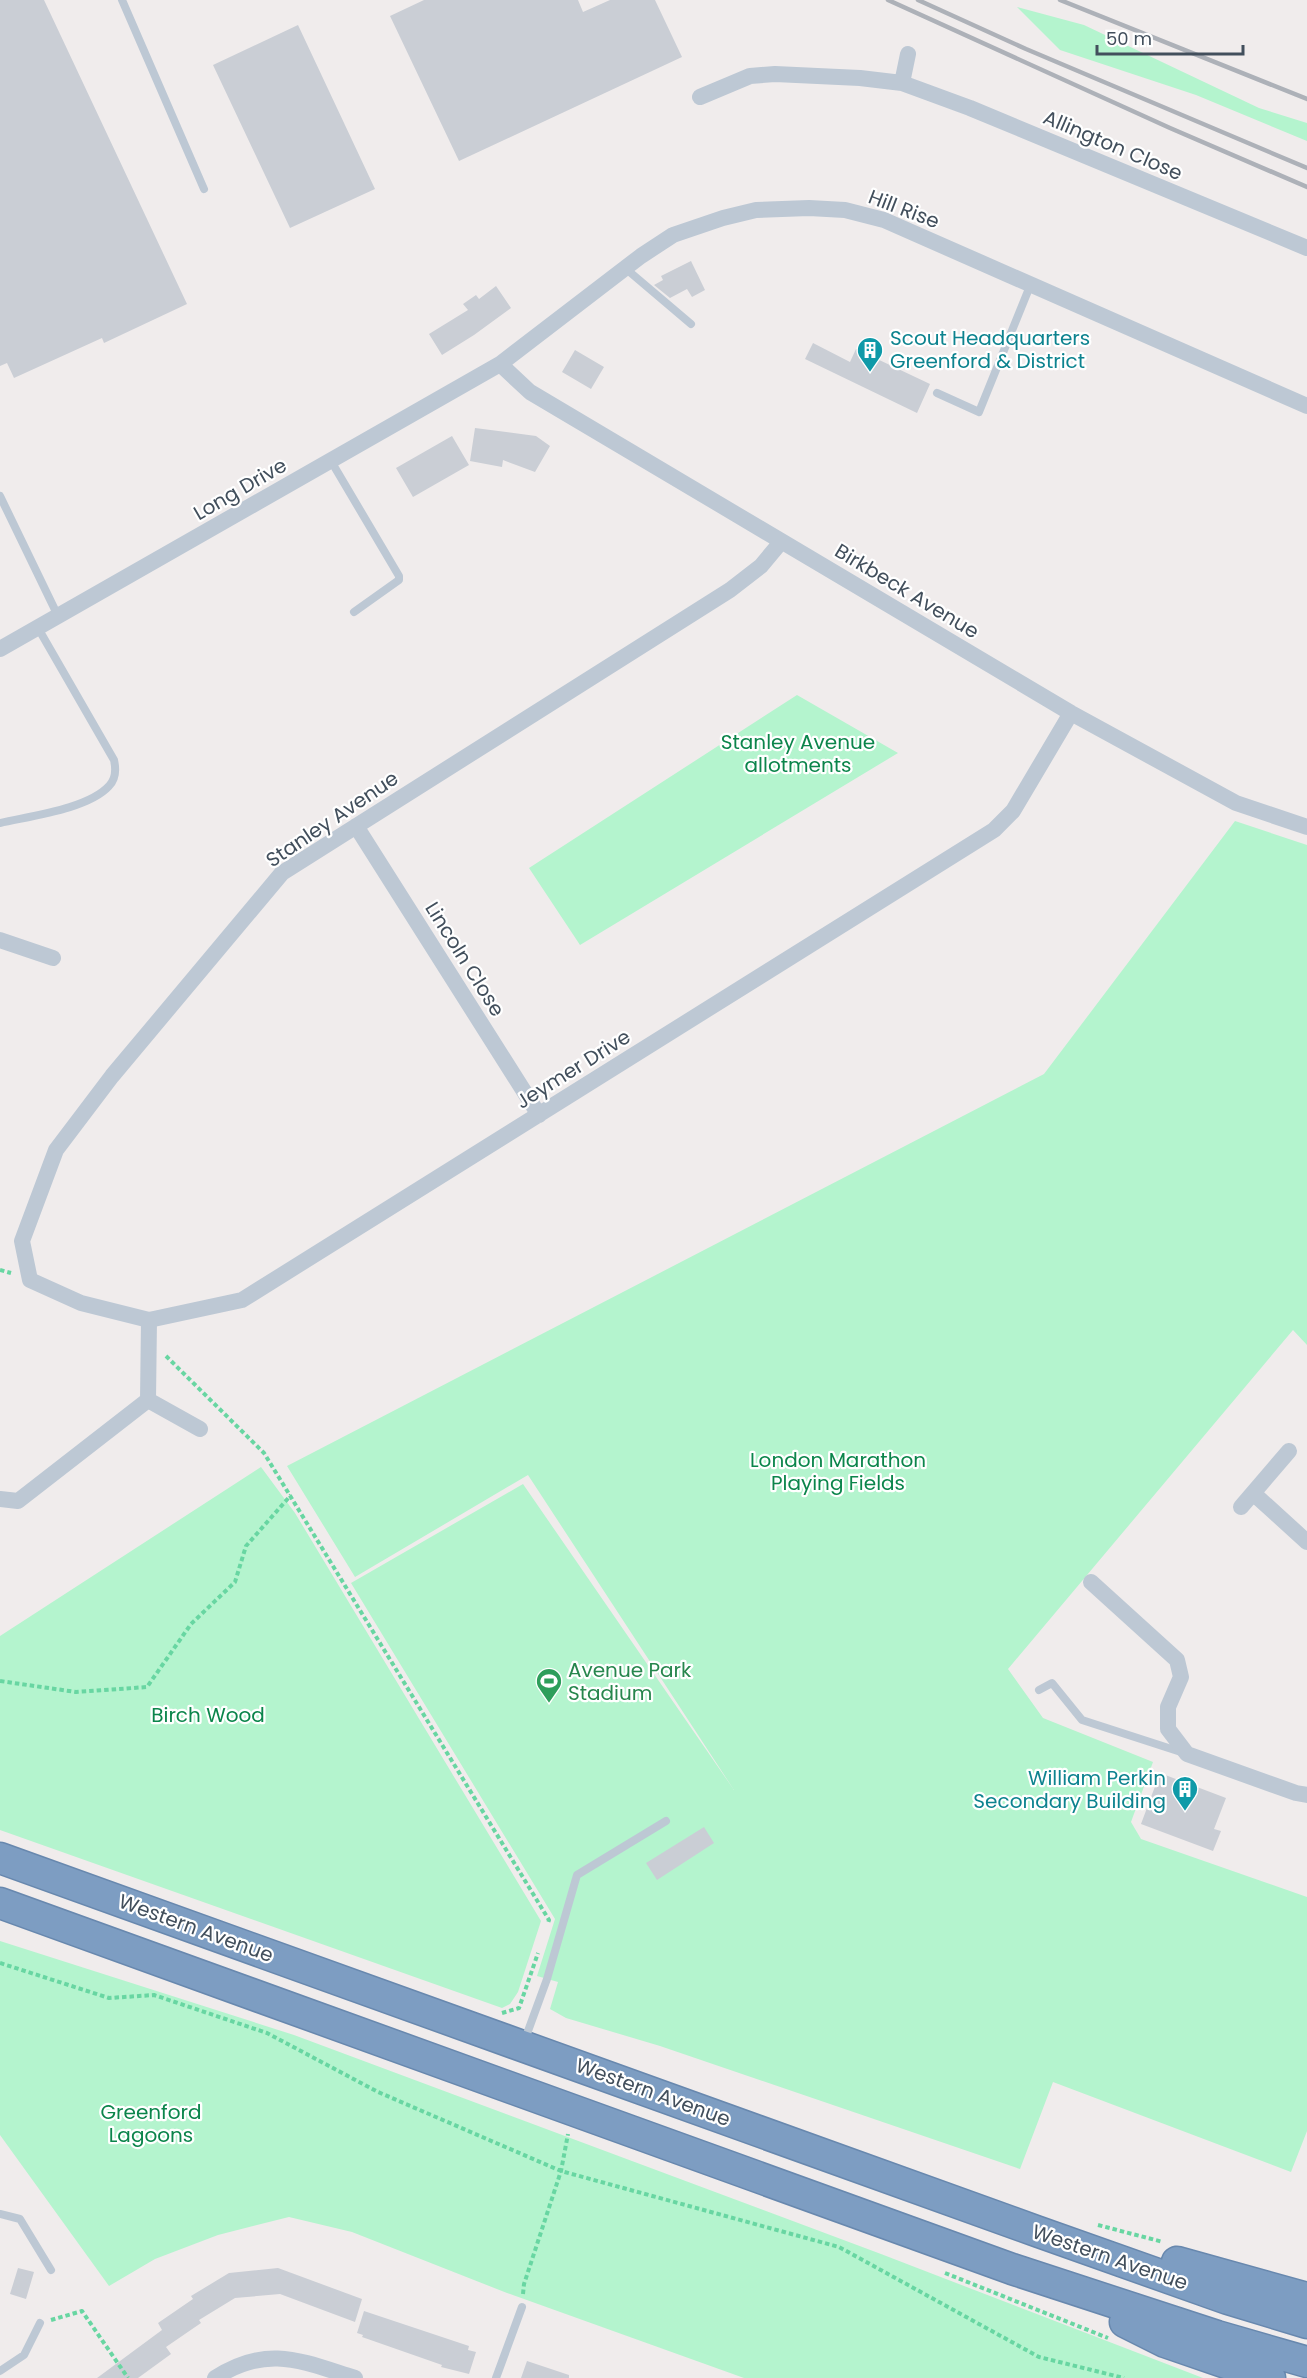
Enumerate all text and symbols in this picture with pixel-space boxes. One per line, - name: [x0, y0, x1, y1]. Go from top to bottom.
- scale bar: [1097, 18, 1242, 56]
- text: 50 m: [1106, 26, 1152, 51]
- street label: Allington Close: [1039, 103, 1187, 187]
- street label: Hill Rise: [864, 183, 944, 235]
- place label: Scout Headquarters Greenford & District: [890, 324, 1090, 375]
- building icon: Scout Headquarters Greenford & District: [855, 335, 885, 373]
- street label: Long Drive: [188, 451, 292, 527]
- street label: Birkbeck Avenue: [830, 537, 984, 645]
- park label: Stanley Avenue allotments: [721, 728, 875, 779]
- street label: Stanley Avenue: [260, 764, 404, 874]
- street label: Lincoln Close: [419, 896, 511, 1022]
- street label: Jeymer Drive: [510, 1023, 636, 1115]
- park label: London Marathon Playing Fields: [750, 1446, 926, 1497]
- place label: Avenue Park Stadium: [568, 1656, 692, 1707]
- sports icon: Avenue Park Stadium: [534, 1666, 564, 1704]
- park label: Birch Wood: [151, 1701, 265, 1729]
- place label: William Perkin Secondary Building: [973, 1764, 1166, 1815]
- building icon: William Perkin Secondary Building: [1170, 1774, 1200, 1812]
- street label: Western Avenue: [115, 1887, 277, 1969]
- street label: Western Avenue: [572, 2051, 734, 2133]
- park label: Greenford Lagoons: [101, 2098, 201, 2149]
- street label: Western Avenue: [1029, 2217, 1191, 2297]

